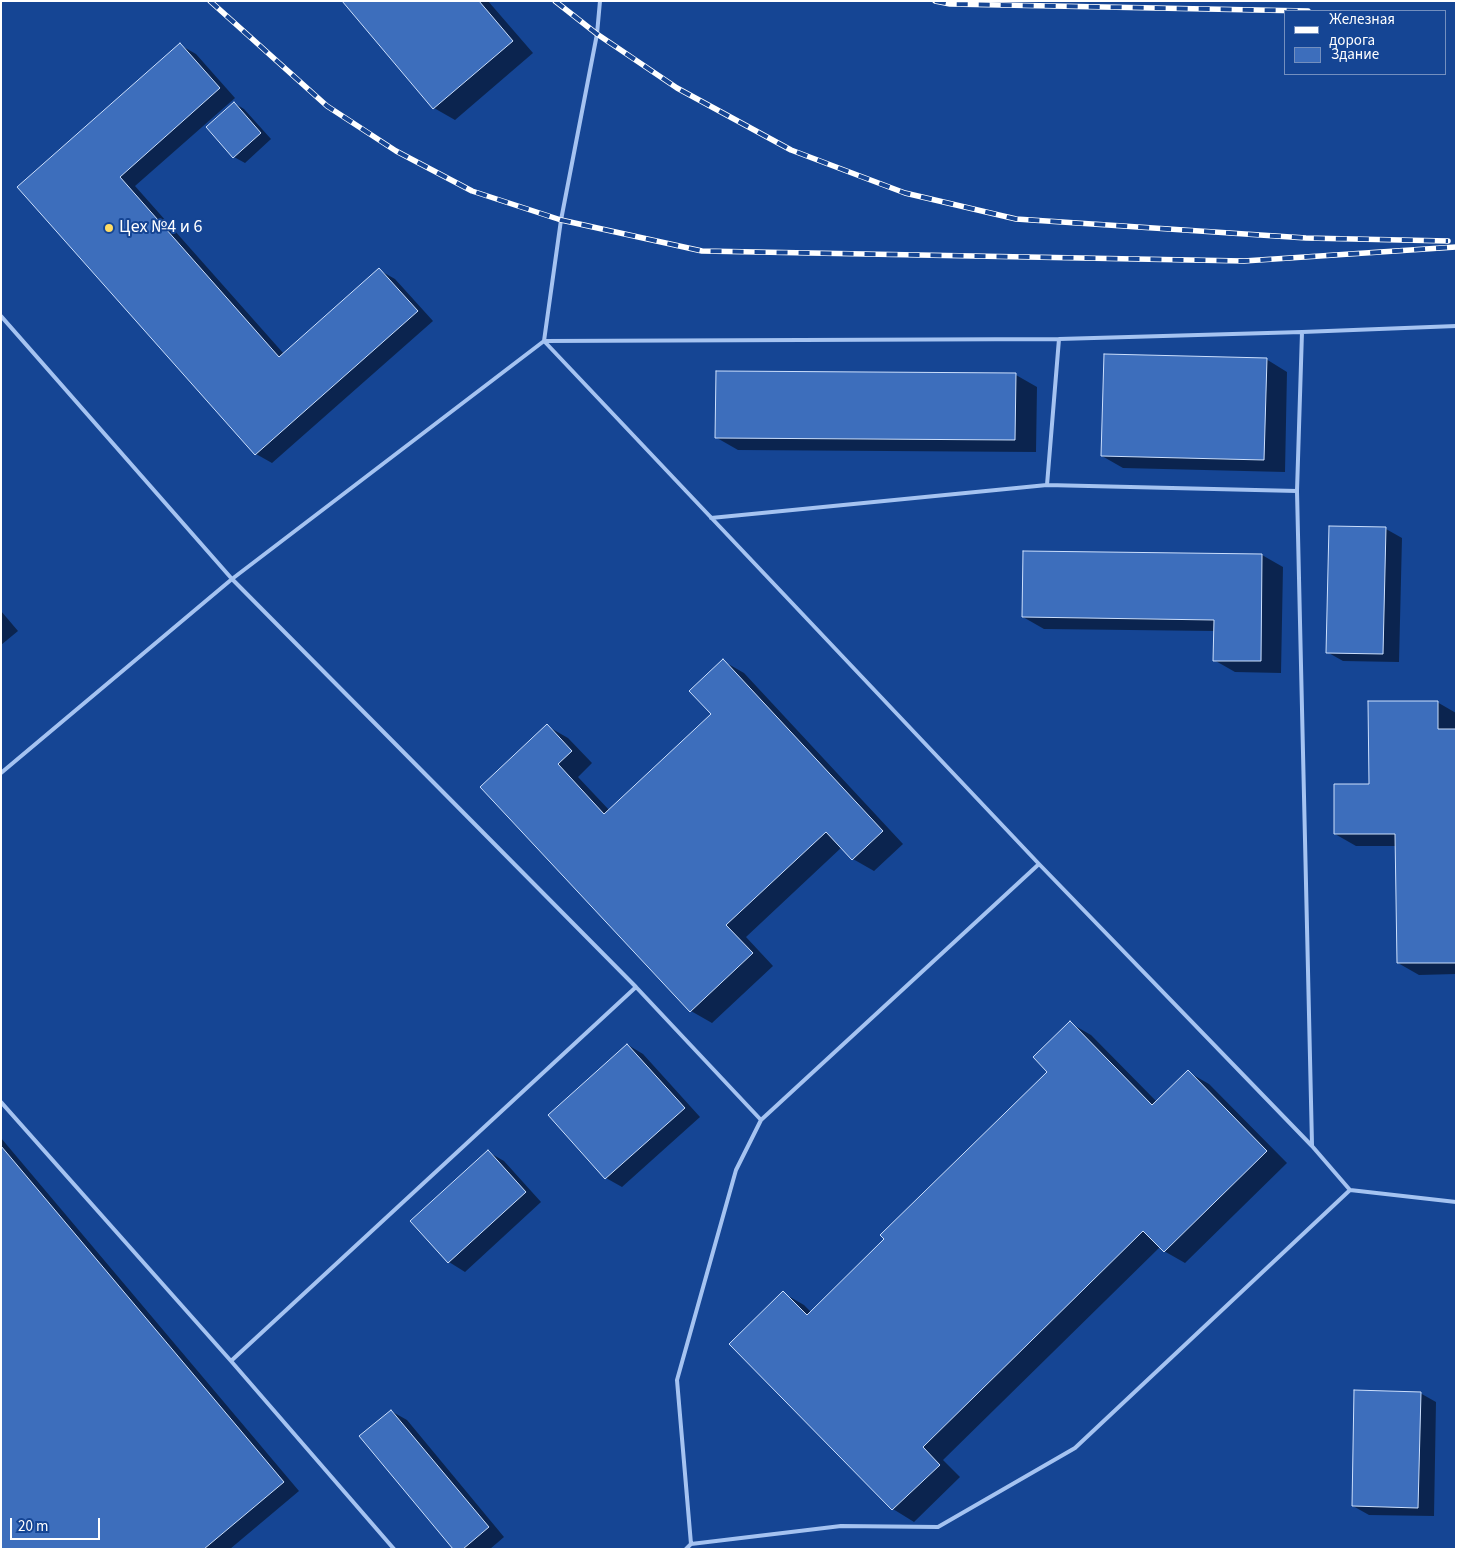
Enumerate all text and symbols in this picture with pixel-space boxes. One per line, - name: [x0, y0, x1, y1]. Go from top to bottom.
- text: Железная дорога: [1329, 9, 1395, 51]
- legend: [1284, 10, 1447, 75]
- text: Здание: [1331, 44, 1379, 65]
- place label: Цех №4 и 6: [119, 217, 202, 239]
- marker: Цех №4 и 6: [103, 222, 115, 234]
- scale bar: [12, 1508, 102, 1540]
- text: 20 m: [18, 1516, 48, 1537]

